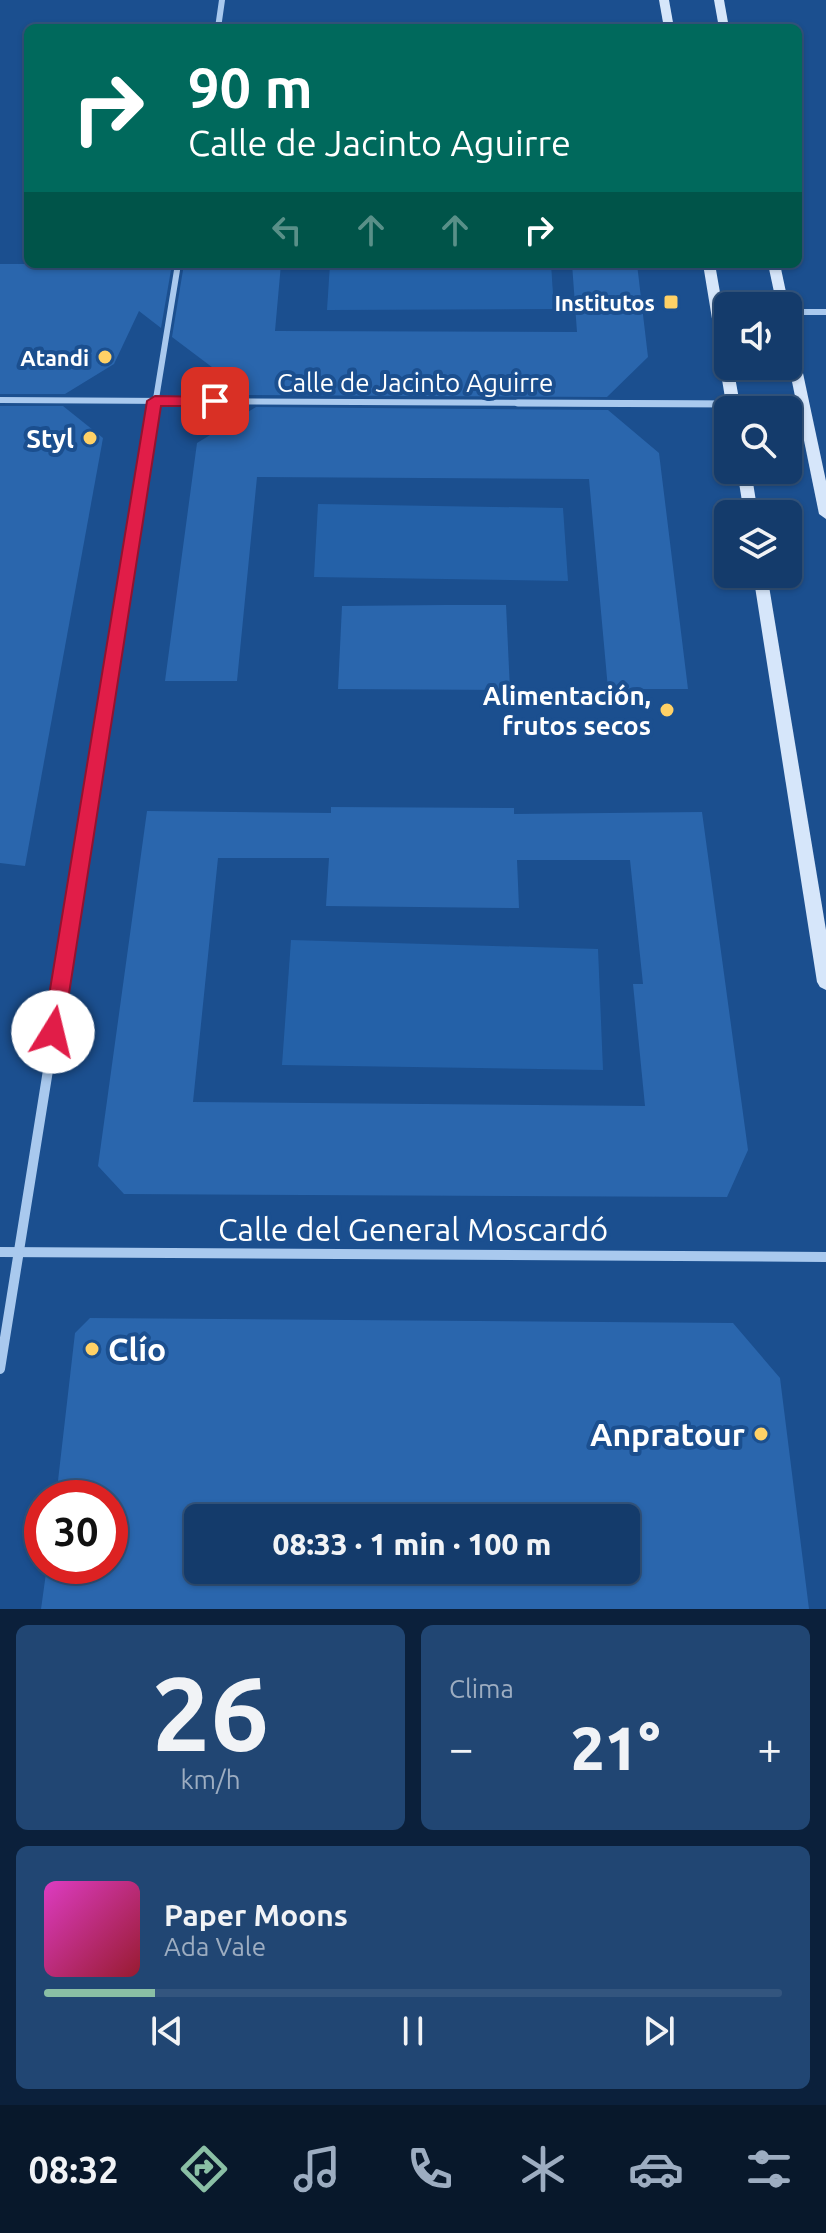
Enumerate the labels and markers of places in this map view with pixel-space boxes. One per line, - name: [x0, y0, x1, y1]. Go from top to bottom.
- place label: Institutos: [554, 290, 655, 315]
- marker: Institutos: [662, 293, 680, 311]
- place label: Atandi: [20, 345, 89, 370]
- marker: Atandi: [96, 348, 114, 366]
- pin: [181, 367, 249, 435]
- place label: Styl: [26, 424, 74, 453]
- marker: Styl: [81, 429, 99, 447]
- place label: Alimentación, frutos secos: [483, 681, 651, 740]
- marker: Alimentación, frutos secos: [658, 701, 676, 719]
- place label: Clío: [108, 1331, 166, 1367]
- marker: Clío: [83, 1340, 101, 1358]
- place label: Anpratour: [590, 1416, 745, 1452]
- marker: Anpratour: [752, 1425, 770, 1443]

